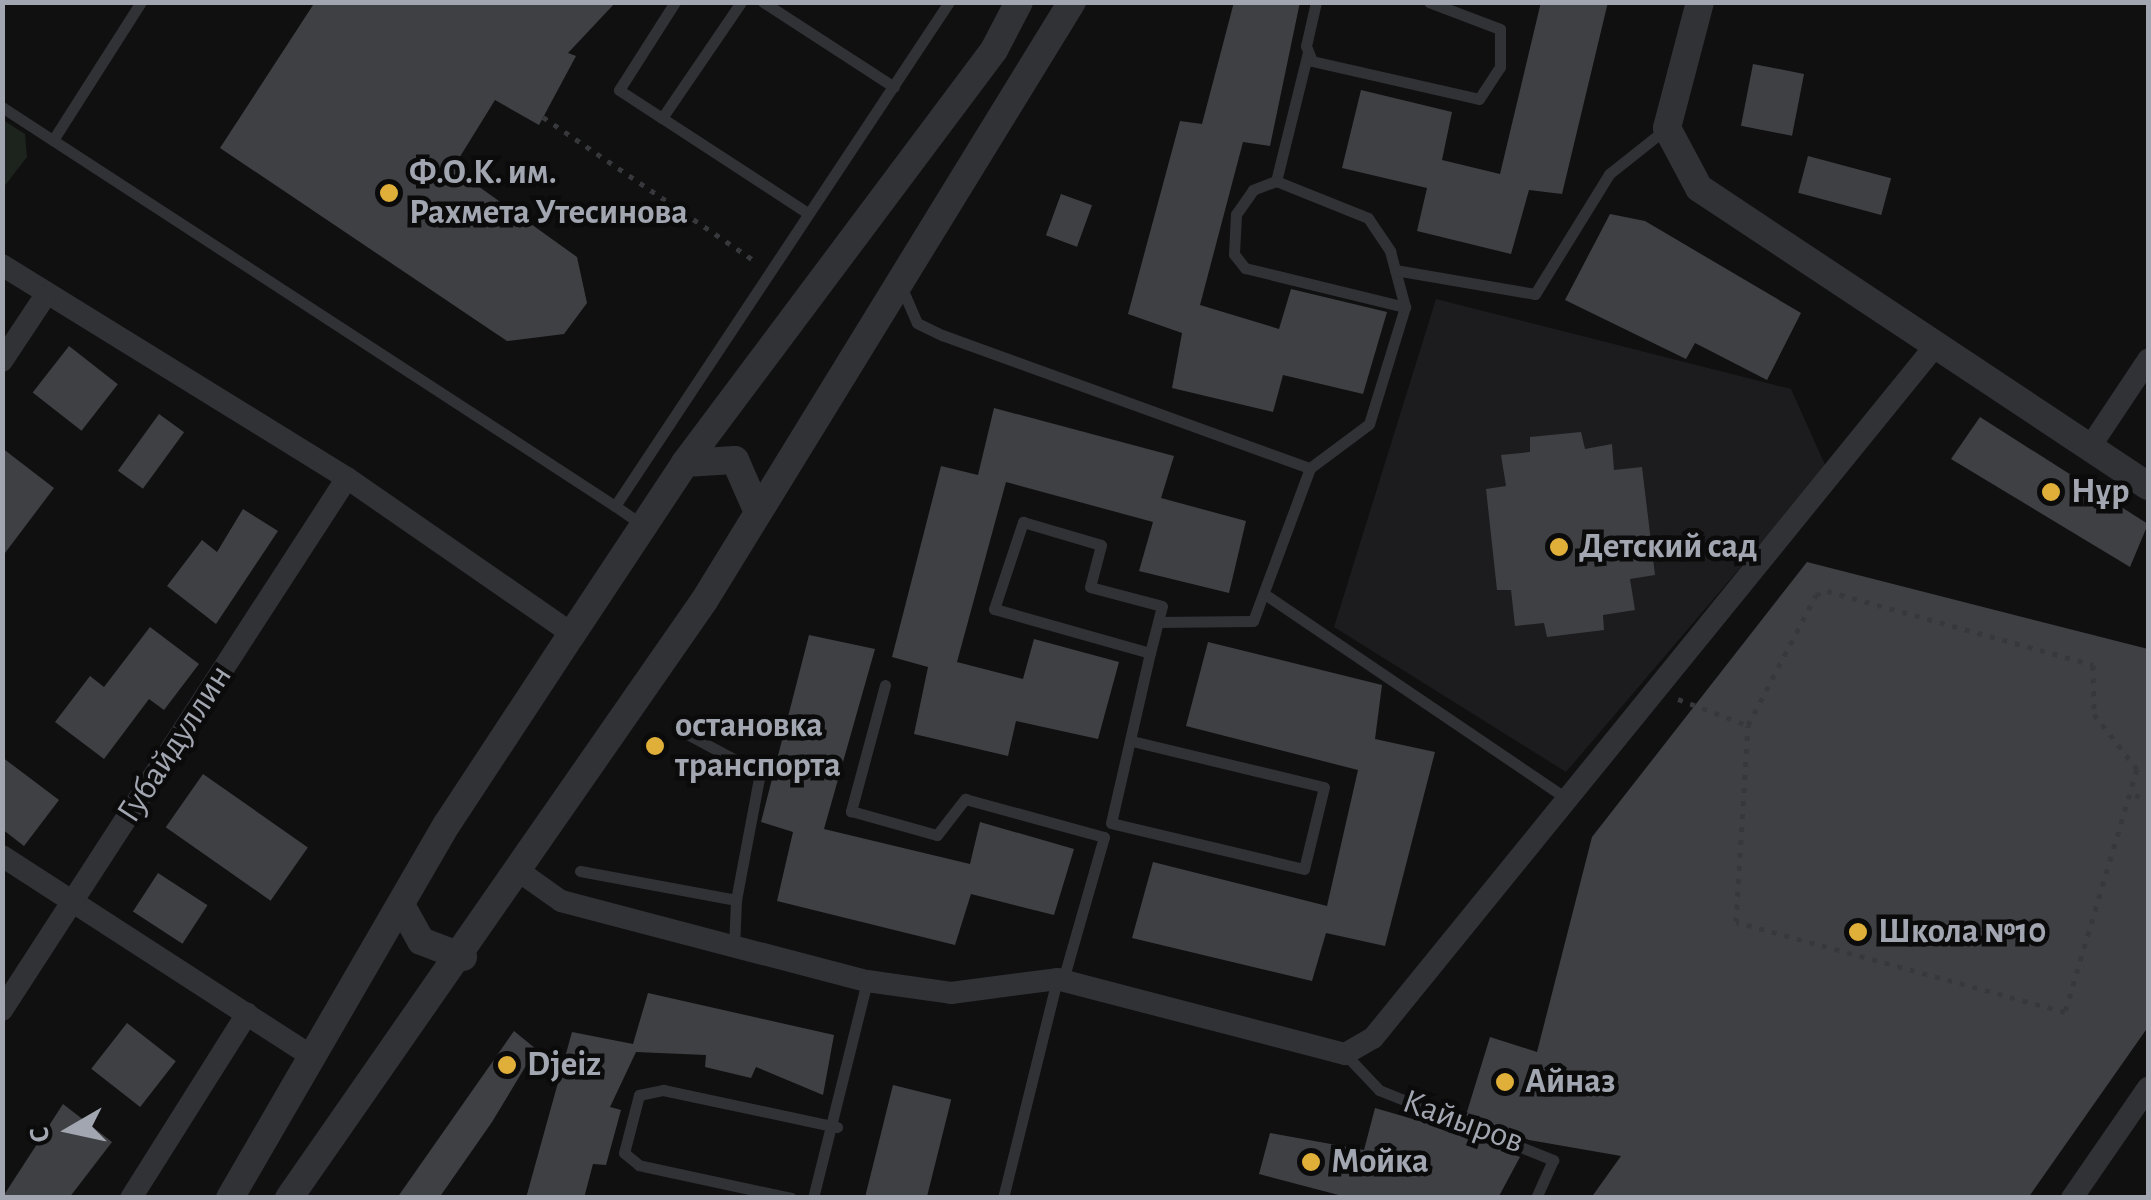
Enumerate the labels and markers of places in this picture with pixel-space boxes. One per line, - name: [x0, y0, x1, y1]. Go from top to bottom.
- place label: Ф.О.К. им. Рахмета Утесинова: [409, 152, 688, 234]
- marker: Ф.О.К. им. Рахмета Утесинова: [378, 182, 400, 204]
- place label: Нұр: [2071, 471, 2130, 513]
- marker: Нұр: [2040, 481, 2062, 503]
- place label: Детский сад: [1579, 526, 1757, 568]
- marker: Детский сад: [1548, 536, 1570, 558]
- place label: остановка транспорта: [675, 705, 841, 787]
- marker: остановка транспорта: [644, 735, 666, 757]
- place label: Школа №10: [1878, 911, 2046, 953]
- marker: Школа №10: [1847, 921, 1869, 943]
- place label: Djeiz: [527, 1044, 601, 1086]
- marker: Djeiz: [496, 1054, 518, 1076]
- place label: Айназ: [1525, 1061, 1615, 1103]
- marker: Айназ: [1494, 1071, 1516, 1093]
- place label: Мойка: [1331, 1141, 1429, 1183]
- marker: Мойка: [1300, 1151, 1322, 1173]

